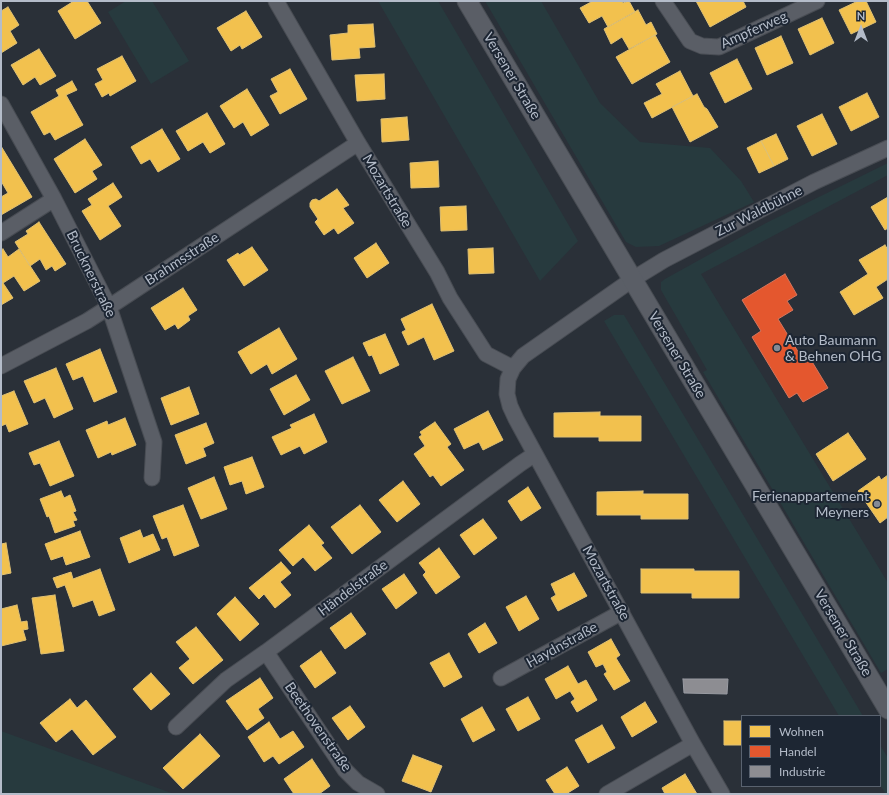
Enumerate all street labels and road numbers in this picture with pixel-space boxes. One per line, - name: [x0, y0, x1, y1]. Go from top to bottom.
- street label: Ampferweg: [718, 8, 790, 52]
- street label: Versener Straße: [480, 30, 544, 122]
- street label: Mozartstraße: [359, 151, 415, 231]
- street label: Zur Waldbühne: [713, 182, 805, 240]
- street label: Brucknerstraße: [63, 228, 119, 320]
- street label: Brahmsstraße: [142, 229, 222, 289]
- street label: Versener Straße: [645, 309, 709, 401]
- street label: Mozartstraße: [579, 543, 633, 623]
- street label: Händelstraße: [315, 557, 391, 619]
- street label: Versener Straße: [811, 587, 875, 679]
- street label: Haydnstraße: [524, 619, 600, 671]
- street label: Beethovenstraße: [281, 679, 355, 775]

